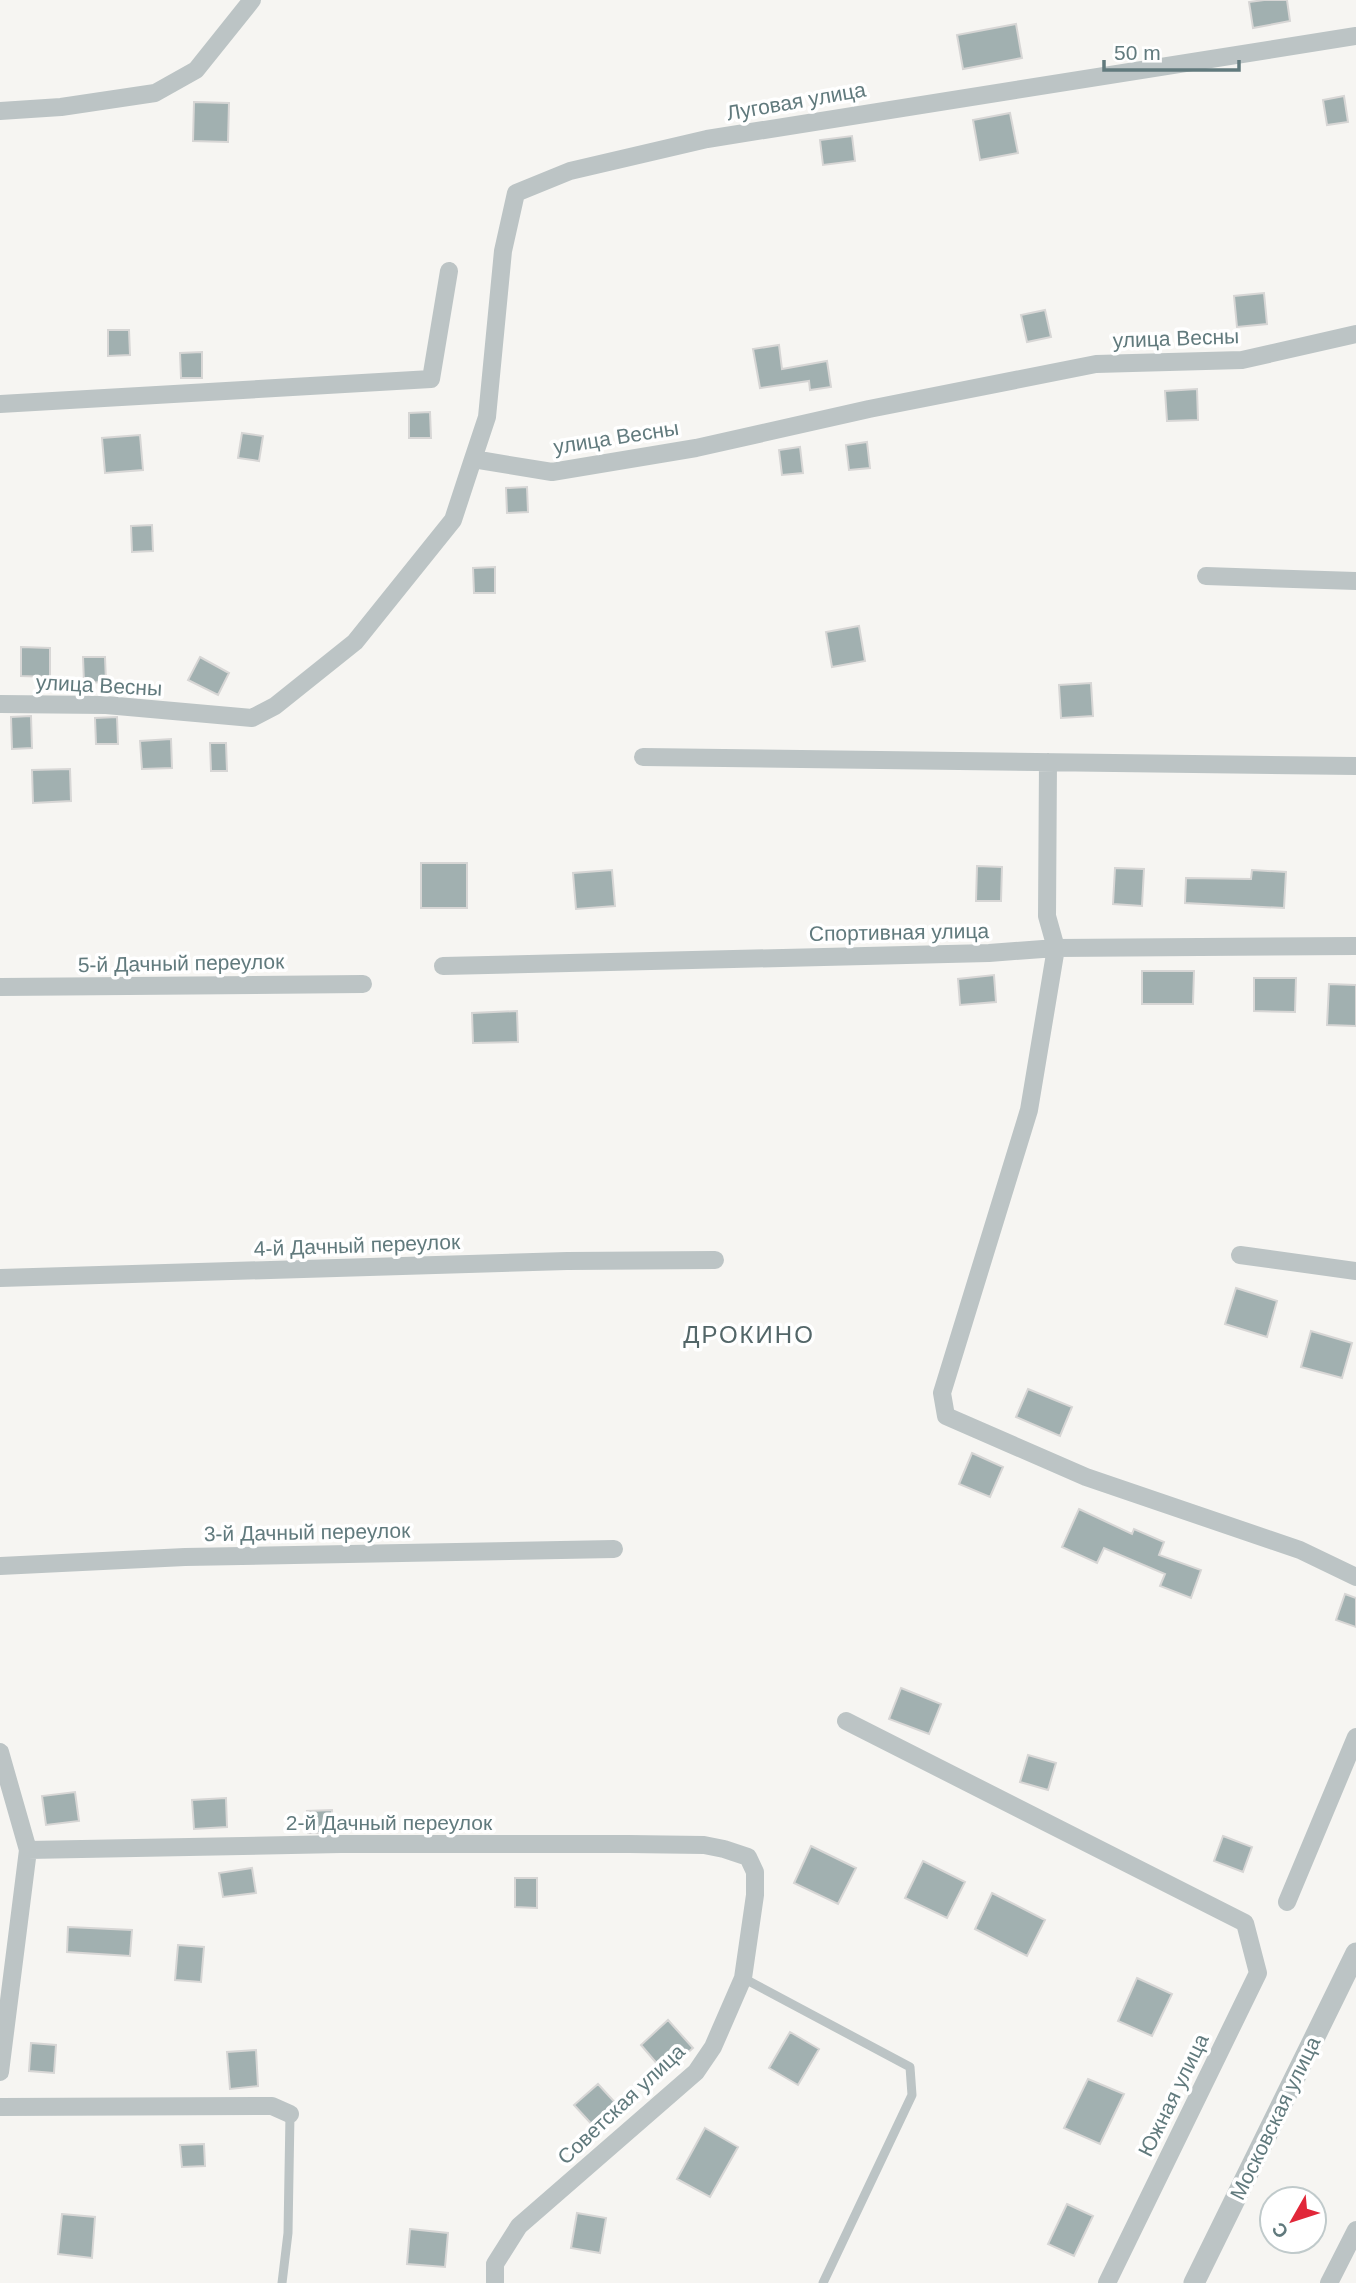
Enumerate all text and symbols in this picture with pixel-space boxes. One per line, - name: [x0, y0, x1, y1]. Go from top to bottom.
- scale bar: [1104, 28, 1239, 72]
- text: 50 m: [1114, 41, 1161, 64]
- street label: Луговая улица: [725, 77, 868, 125]
- street label: улица Весны: [1112, 324, 1240, 352]
- street label: улица Весны: [552, 416, 680, 458]
- street label: улица Весны: [35, 670, 163, 700]
- street label: Спортивная улица: [809, 919, 990, 945]
- street label: 5-й Дачный переулок: [78, 950, 285, 976]
- street label: 4-й Дачный переулок: [253, 1230, 461, 1260]
- district label: ДРОКИНО: [683, 1321, 815, 1348]
- street label: 3-й Дачный переулок: [204, 1519, 411, 1545]
- street label: 2-й Дачный переулок: [286, 1811, 493, 1834]
- street label: Южная улица: [1133, 2030, 1213, 2160]
- street label: Московская улица: [1225, 2032, 1325, 2203]
- street label: Советская улица: [553, 2039, 689, 2169]
- north arrow: [1258, 2185, 1328, 2255]
- text: С: [1268, 2218, 1293, 2242]

